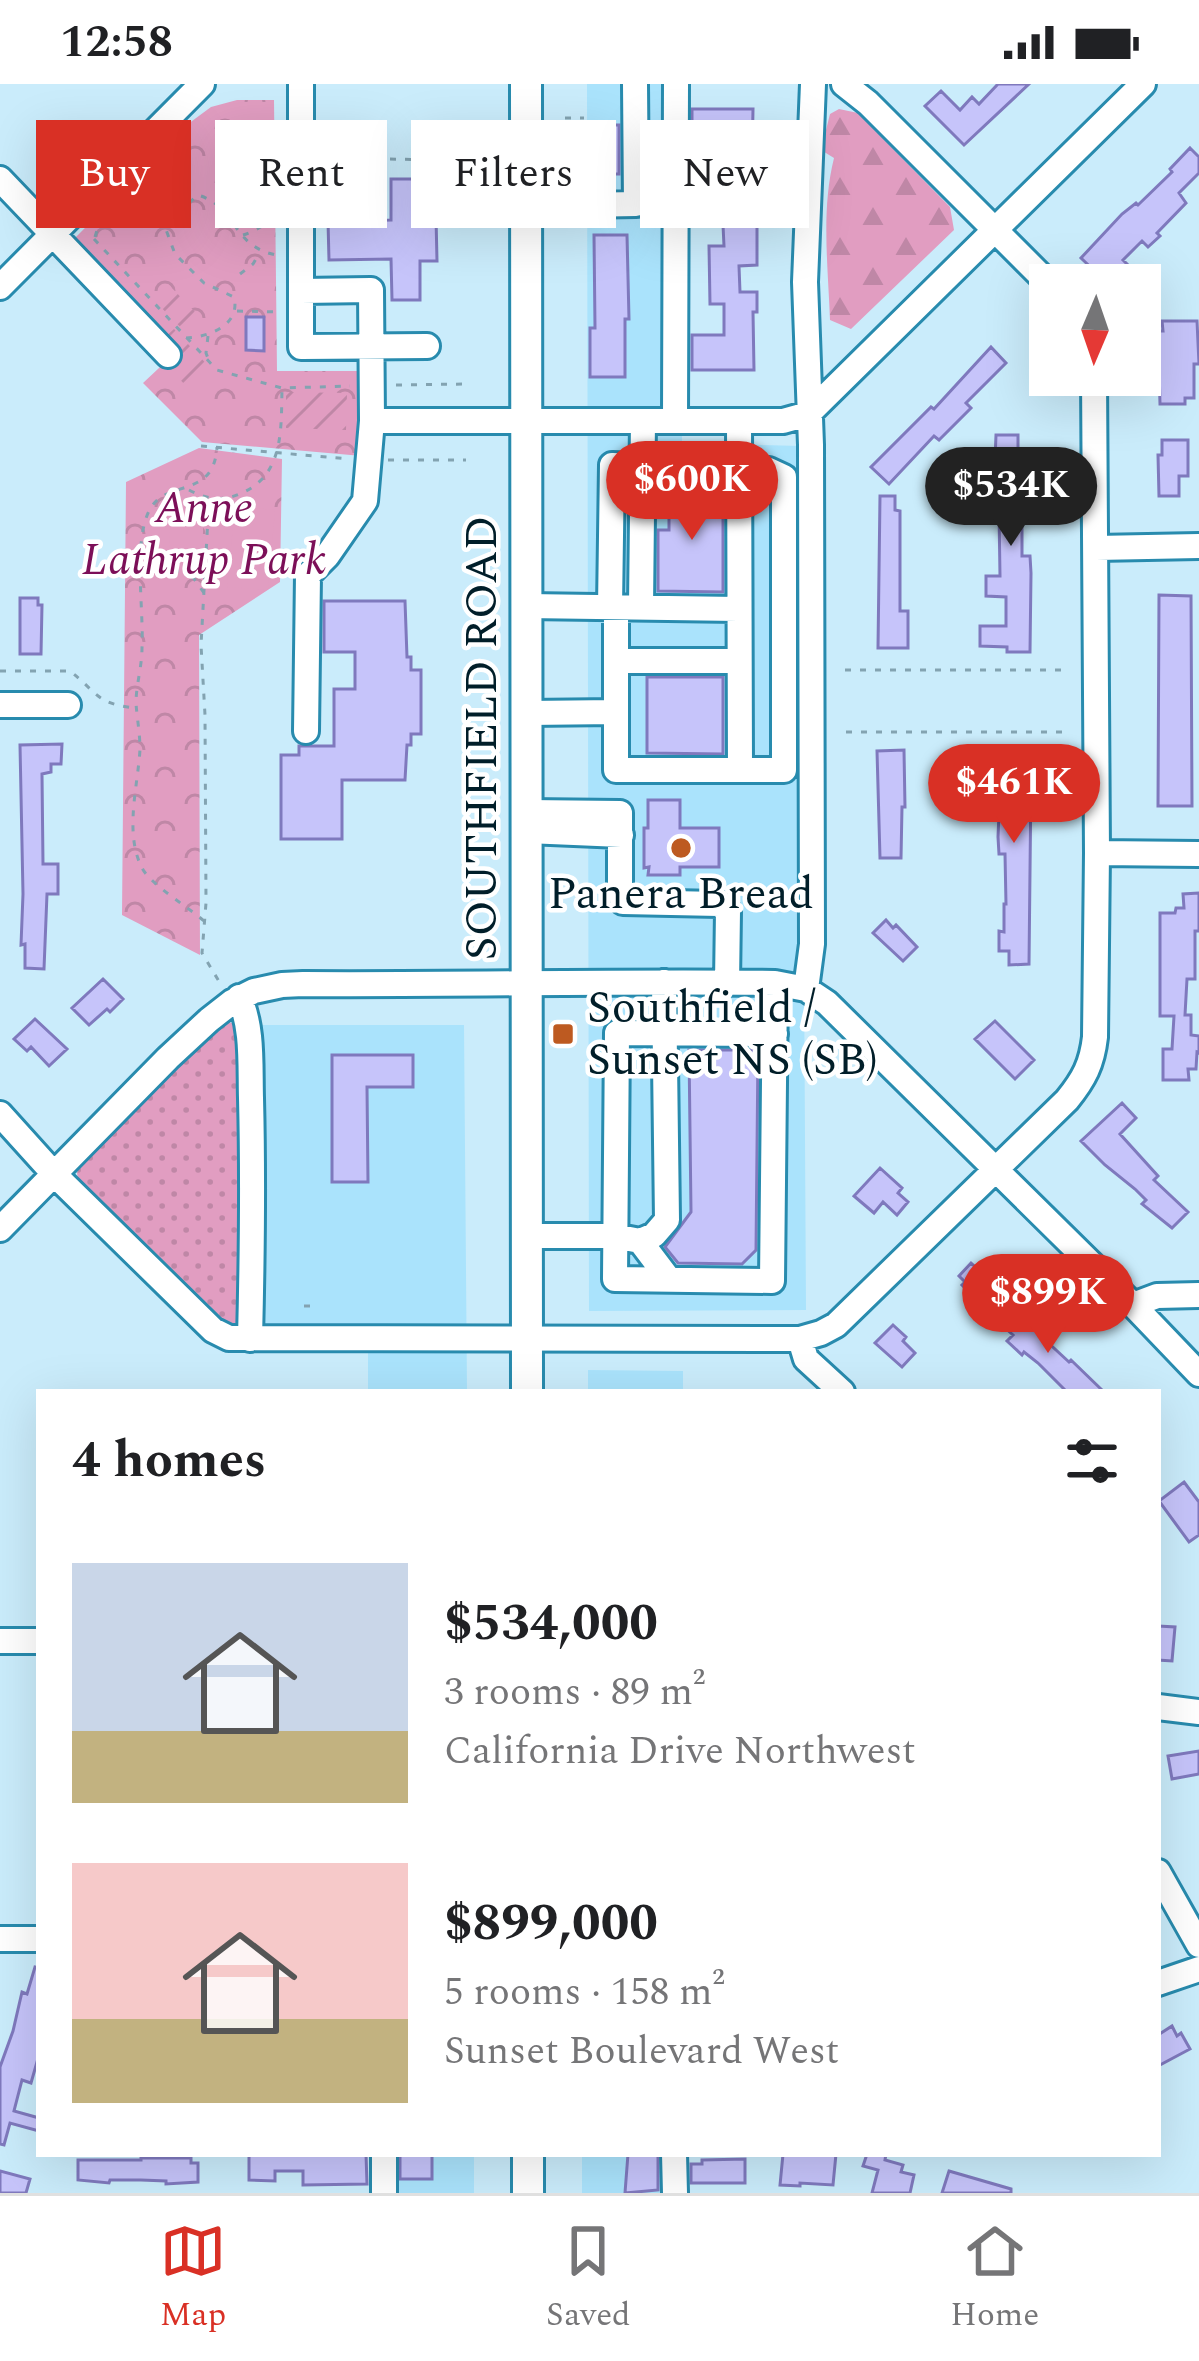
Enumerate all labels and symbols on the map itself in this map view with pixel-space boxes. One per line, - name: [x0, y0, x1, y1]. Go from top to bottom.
- north arrow: [1029, 264, 1161, 396]
- pin: $600K: [608, 441, 776, 543]
- pin: $534K: [927, 447, 1095, 549]
- park label: Anne Lathrup Park: [82, 474, 326, 595]
- street label: SOUTHFIELD ROAD: [448, 516, 517, 960]
- pin: $461K: [930, 744, 1098, 846]
- marker: Panera Bread: [668, 835, 694, 861]
- place label: Panera Bread: [548, 860, 814, 929]
- place label: Southfield / Sunset NS (SB): [587, 974, 878, 1095]
- marker: Southfield / Sunset NS (SB): [550, 1021, 576, 1047]
- pin: $899K: [964, 1254, 1132, 1356]

